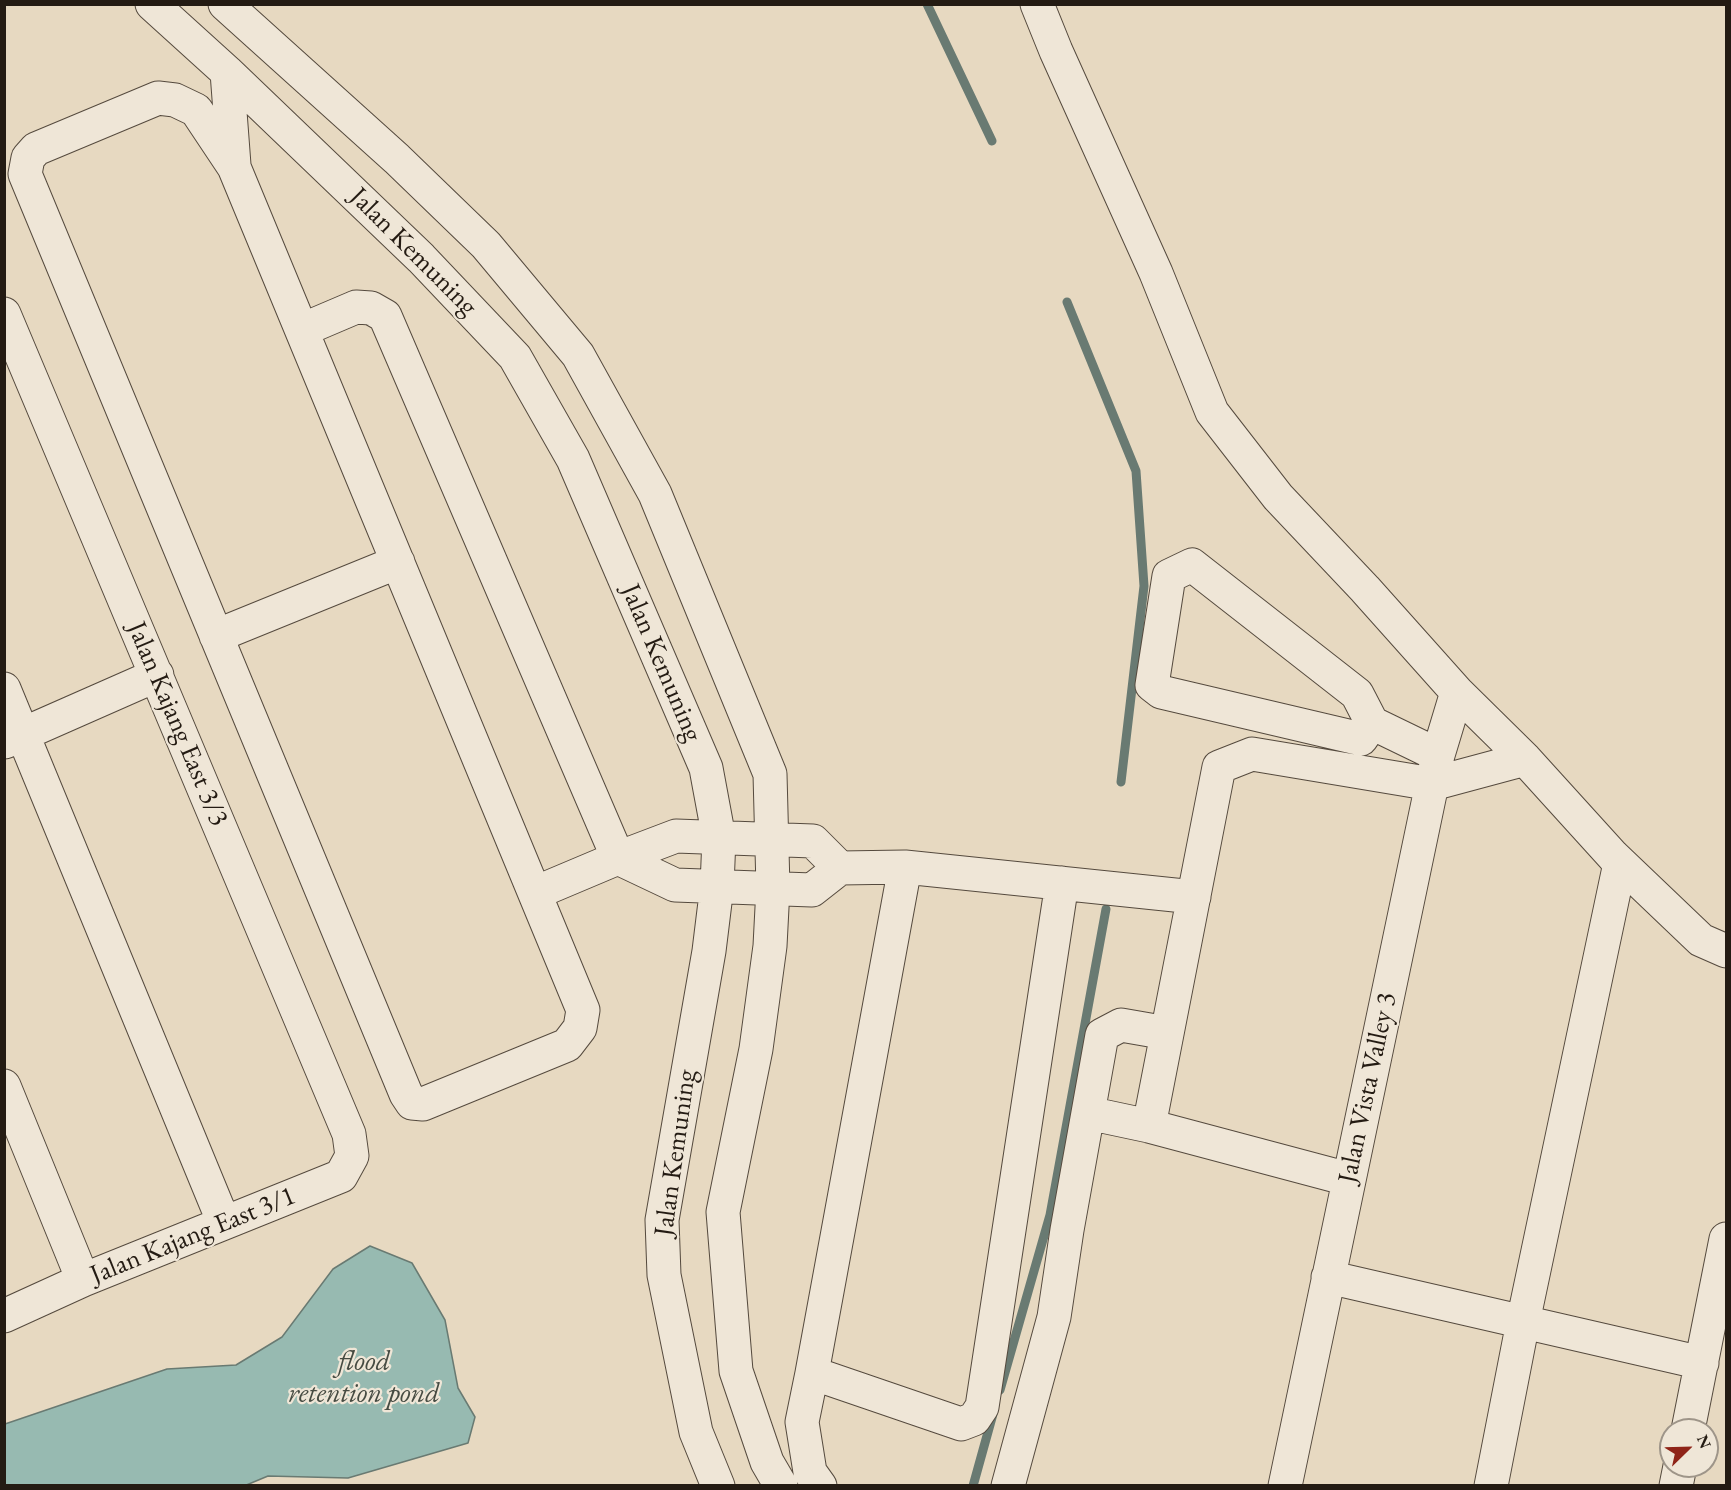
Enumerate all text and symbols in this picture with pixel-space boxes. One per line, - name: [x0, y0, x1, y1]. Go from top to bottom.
- street label: Jalan Kemuning: [342, 181, 484, 323]
- street label: Jalan Kemuning: [613, 579, 709, 747]
- street label: Jalan Kajang East 3/3: [119, 617, 235, 831]
- street label: Jalan Vista Valley 3: [1332, 990, 1404, 1186]
- street label: Jalan Kemuning: [648, 1068, 704, 1238]
- street label: Jalan Kajang East 3/1: [86, 1180, 300, 1292]
- water label: flood retention pond: [288, 1345, 440, 1411]
- north arrow: [1659, 1418, 1719, 1478]
- text: N: [1692, 1431, 1716, 1452]

